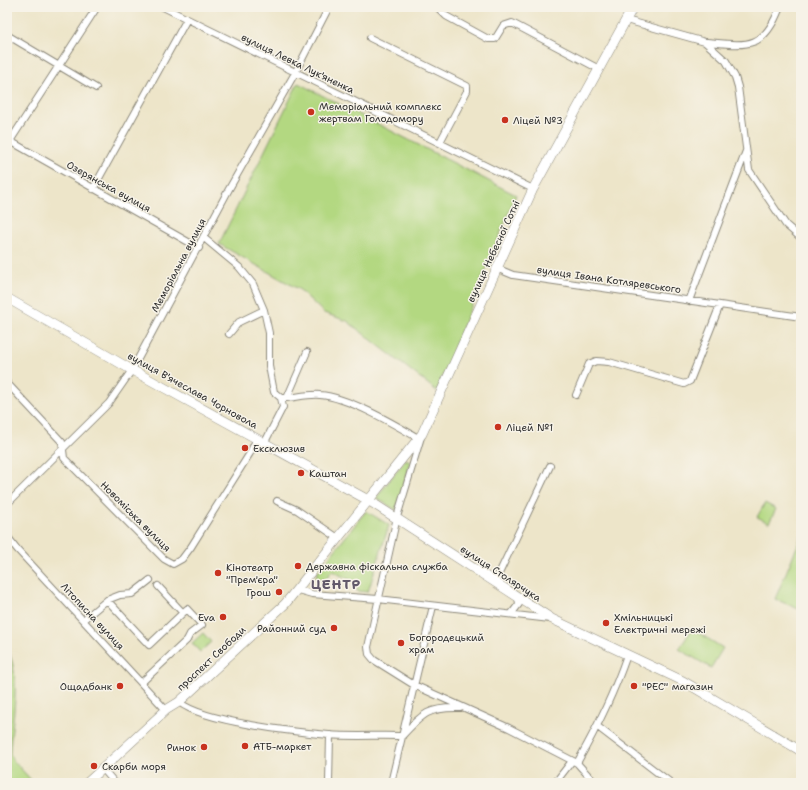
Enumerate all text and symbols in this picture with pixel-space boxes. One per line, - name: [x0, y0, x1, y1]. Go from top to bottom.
- street label: вулиця Левка Лук'яненка: [239, 30, 357, 97]
- place label: Меморіальний комплекс жертвам Голодомору: [319, 100, 442, 125]
- marker: Меморіальний комплекс жертвам Голодомору: [306, 107, 316, 117]
- place label: Ліцей №3: [513, 114, 563, 127]
- marker: Ліцей №3: [500, 115, 510, 125]
- street label: Озерянська вулиця: [64, 158, 153, 215]
- street label: вулиця Небесної Сотні: [464, 198, 523, 304]
- street label: Меморіальна вулиця: [148, 216, 209, 314]
- street label: вулиця Івана Котляревського: [536, 263, 682, 296]
- street label: вулиця В'ячеслава Чорновола: [125, 349, 261, 432]
- place label: Ліцей №1: [506, 421, 553, 434]
- marker: Ліцей №1: [493, 422, 503, 432]
- place label: Ексклюзив: [253, 442, 305, 455]
- marker: Ексклюзив: [240, 443, 250, 453]
- place label: Каштан: [309, 467, 347, 480]
- marker: Каштан: [296, 468, 306, 478]
- street label: Новоміська вулиця: [98, 478, 174, 554]
- street label: вулиця Столярчука: [458, 542, 544, 605]
- place label: Державна фіскальна служба: [306, 560, 449, 573]
- place label: Кінотеатр "Прем'єра": [226, 561, 278, 586]
- marker: Державна фіскальна служба: [293, 561, 303, 571]
- marker: Кінотеатр "Прем'єра": [213, 568, 223, 578]
- district label: ЦЕНТР: [311, 575, 361, 593]
- street label: Літописна вулиця: [58, 580, 127, 653]
- place label: Грош: [246, 586, 271, 599]
- marker: Грош: [274, 587, 284, 597]
- place label: Eva: [198, 611, 216, 624]
- place label: Хмільницькі Електричні мережі: [614, 611, 706, 636]
- marker: Eva: [218, 612, 228, 622]
- marker: Хмільницькі Електричні мережі: [601, 618, 611, 628]
- place label: Районний суд: [257, 622, 327, 635]
- street label: проспект Свободи: [174, 623, 249, 694]
- marker: Районний суд: [329, 623, 339, 633]
- place label: Богородецький храм: [409, 631, 485, 656]
- marker: Богородецький храм: [396, 638, 406, 648]
- place label: Ощадбанк: [60, 680, 113, 693]
- place label: "РЕС" магазин: [642, 680, 713, 693]
- marker: Ощадбанк: [115, 681, 125, 691]
- marker: "РЕС" магазин: [629, 681, 639, 691]
- place label: АТБ-маркет: [253, 740, 312, 753]
- place label: Ринок: [167, 741, 197, 754]
- marker: АТБ-маркет: [240, 741, 250, 751]
- marker: Ринок: [199, 742, 209, 752]
- place label: Скарби моря: [102, 760, 166, 773]
- marker: Скарби моря: [89, 761, 99, 771]

